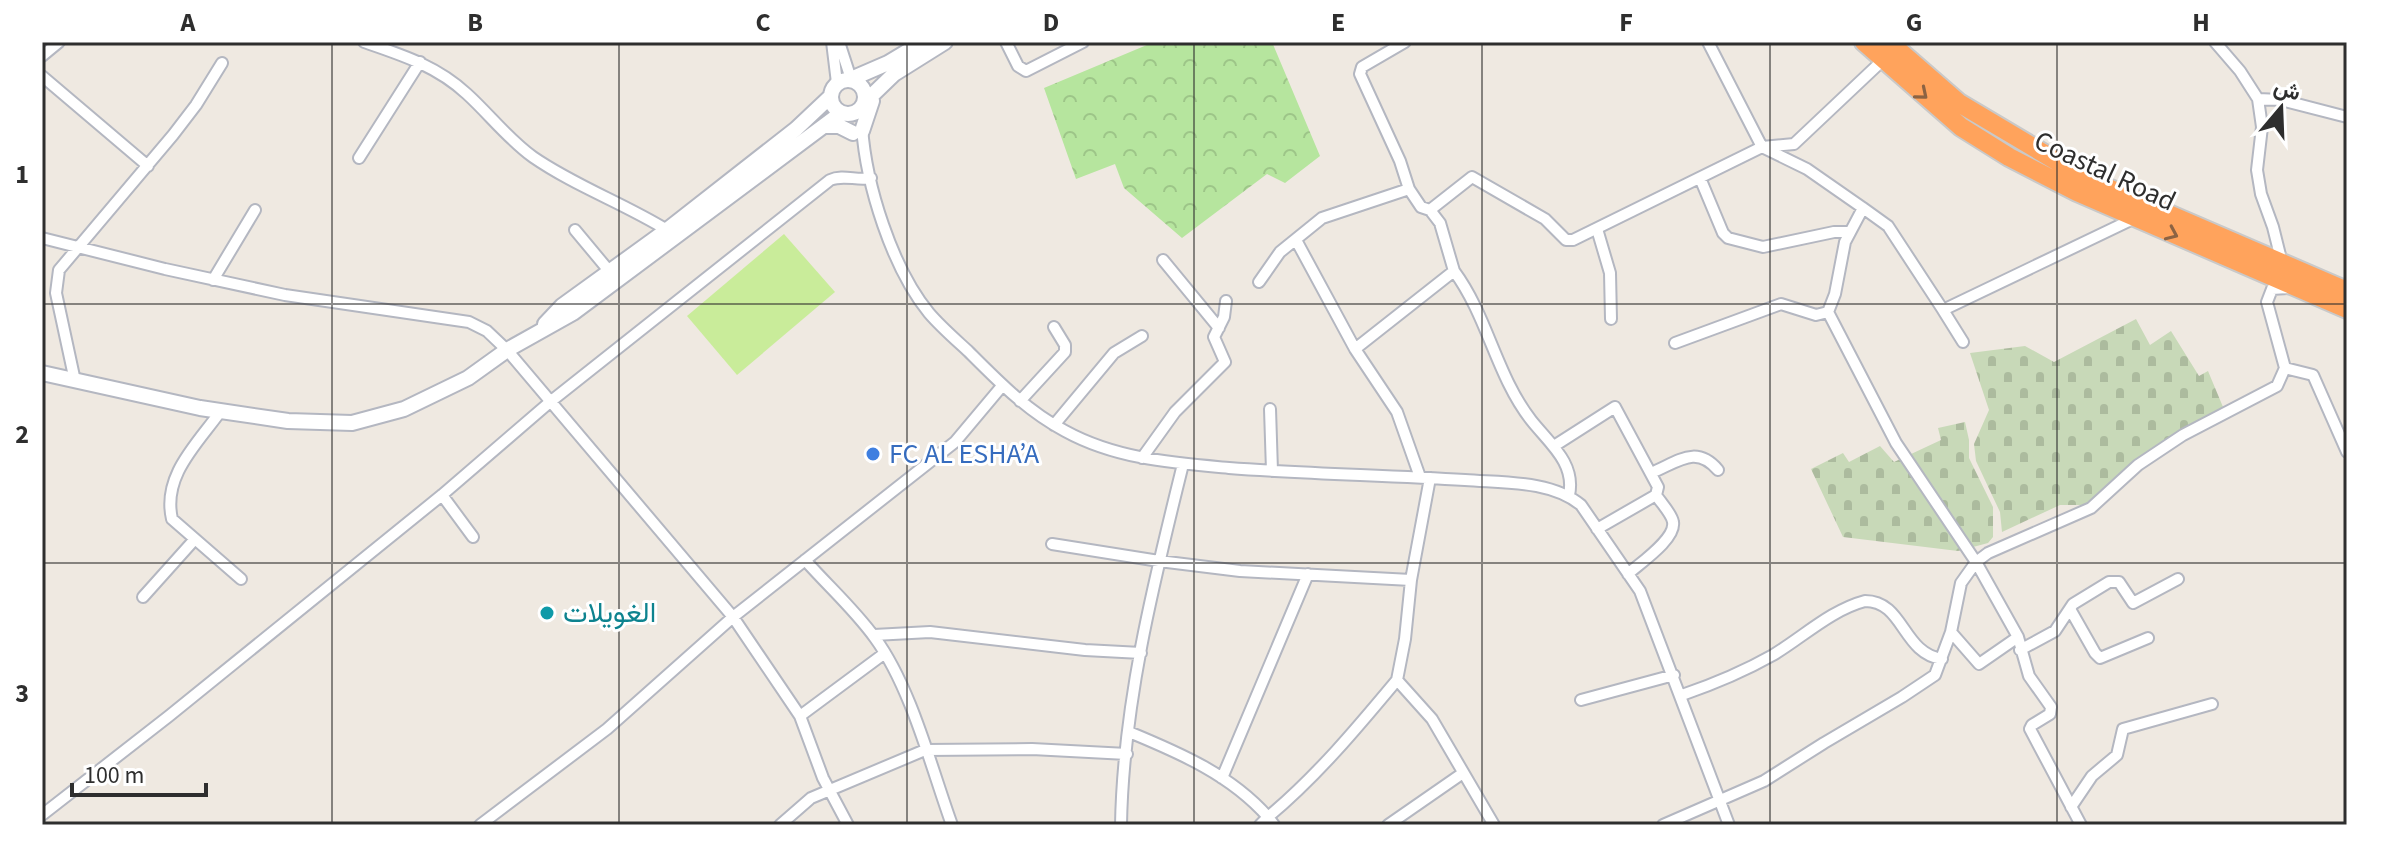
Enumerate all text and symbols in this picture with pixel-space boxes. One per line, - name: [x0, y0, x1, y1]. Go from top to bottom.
- text: A: [180, 4, 197, 41]
- text: B: [467, 4, 483, 41]
- text: C: [755, 4, 771, 41]
- text: D: [1043, 4, 1059, 41]
- text: E: [1331, 4, 1345, 41]
- text: F: [1619, 4, 1633, 41]
- text: G: [1906, 4, 1922, 41]
- text: H: [2192, 4, 2210, 41]
- north arrow: [2241, 68, 2321, 148]
- text: ش: [2269, 71, 2305, 109]
- one-way arrow: [1913, 84, 1927, 99]
- street label: Coastal Road: [2028, 121, 2182, 221]
- text: 1: [15, 156, 29, 193]
- one-way arrow: [2164, 224, 2178, 240]
- text: 2: [15, 416, 29, 453]
- place label: FC AL ESHA’A: [889, 434, 1040, 474]
- marker: FC AL ESHA’A: [864, 445, 882, 463]
- place label: الغويلات: [563, 593, 656, 633]
- marker: الغويلات: [538, 604, 556, 622]
- text: 3: [15, 675, 29, 712]
- scale bar: [72, 747, 206, 797]
- text: 100 m: [84, 758, 144, 793]

